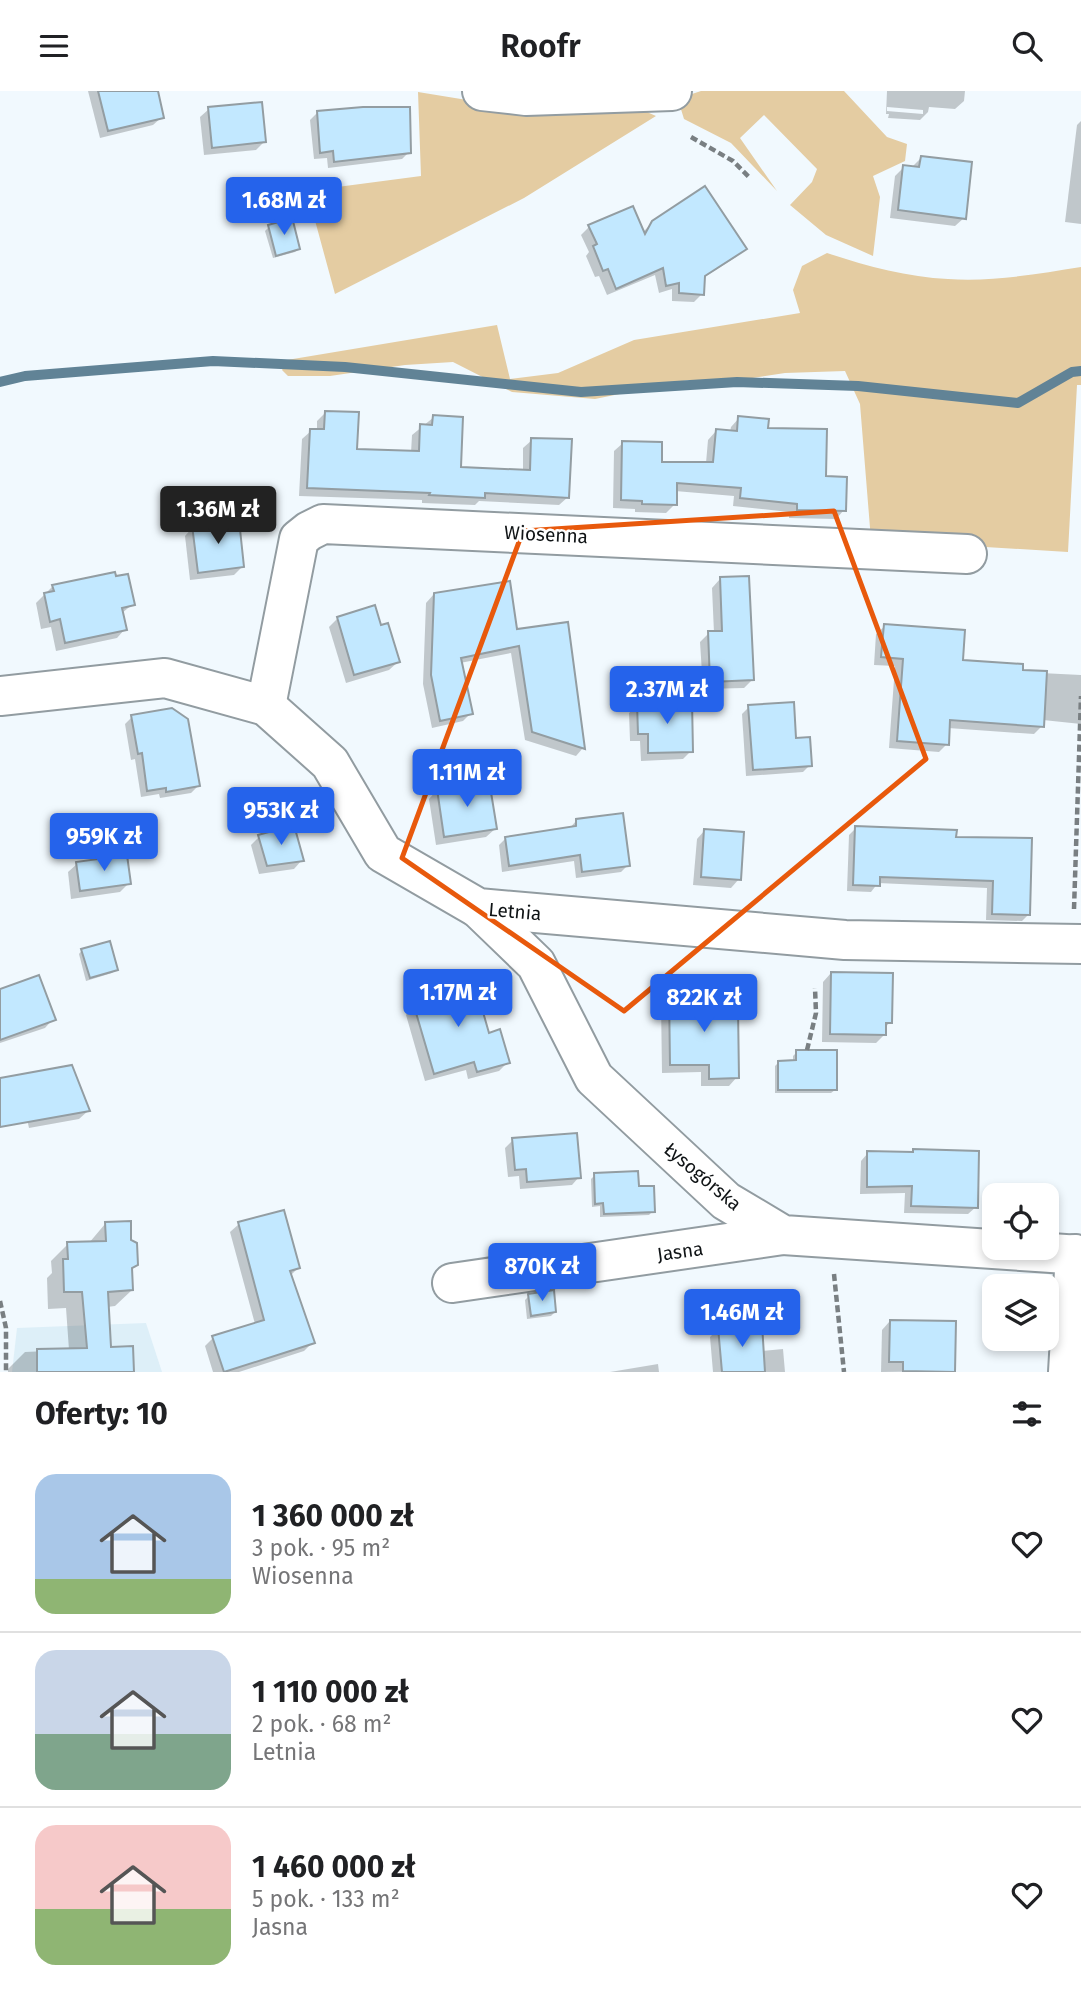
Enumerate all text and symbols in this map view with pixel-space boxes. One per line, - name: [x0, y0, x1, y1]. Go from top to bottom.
- icon: menu: [35, 27, 73, 65]
- text: Roofr: [500, 27, 581, 65]
- icon: search: [1008, 27, 1046, 65]
- pin: 1.68M zł: [212, 177, 356, 237]
- text: 1.68M zł: [242, 186, 326, 214]
- pin: 1.36M zł: [146, 487, 290, 546]
- text: 1.36M zł: [176, 495, 260, 523]
- street label: Wiosenna: [503, 521, 589, 548]
- pin: 2.37M zł: [595, 667, 739, 726]
- text: 2.37M zł: [626, 675, 708, 703]
- pin: 1.11M zł: [395, 749, 539, 809]
- text: 1.11M zł: [429, 758, 505, 786]
- pin: 953K zł: [216, 787, 346, 847]
- text: 953K zł: [243, 796, 319, 824]
- pin: 959K zł: [39, 813, 169, 873]
- text: 959K zł: [66, 822, 142, 850]
- street label: Letnia: [488, 898, 542, 925]
- pin: 1.17M zł: [386, 969, 530, 1029]
- pin: 822K zł: [639, 975, 769, 1034]
- text: 1.17M zł: [419, 978, 497, 1006]
- text: 822K zł: [666, 983, 742, 1011]
- street label: Łysogórska: [659, 1137, 746, 1215]
- map controls: [982, 1183, 1059, 1351]
- button: locate: [982, 1183, 1059, 1260]
- street label: Jasna: [656, 1237, 705, 1266]
- pin: 870K zł: [477, 1243, 607, 1303]
- text: 870K zł: [504, 1252, 580, 1280]
- button: layers: [982, 1274, 1059, 1351]
- pin: 1.46M zł: [670, 1289, 814, 1349]
- text: 1.46M zł: [700, 1298, 784, 1326]
- icon: filters: [1008, 1395, 1046, 1433]
- text: Oferty: 10: [35, 1396, 168, 1432]
- text: 1 360 000 zł: [252, 1498, 414, 1534]
- icon: home: [91, 1502, 175, 1586]
- icon: heart: [1008, 1525, 1046, 1563]
- text: 3 pok. · 95 m²: [252, 1534, 390, 1562]
- text: Wiosenna: [252, 1562, 354, 1590]
- text: 1 110 000 zł: [252, 1674, 409, 1710]
- icon: home: [91, 1678, 175, 1762]
- icon: heart: [1008, 1701, 1046, 1739]
- text: 2 pok. · 68 m²: [252, 1710, 392, 1738]
- text: Letnia: [252, 1738, 316, 1766]
- text: 1 460 000 zł: [252, 1849, 415, 1885]
- icon: home: [91, 1853, 175, 1937]
- icon: heart: [1008, 1876, 1046, 1914]
- text: 5 pok. · 133 m²: [252, 1885, 400, 1913]
- text: Jasna: [252, 1913, 308, 1941]

